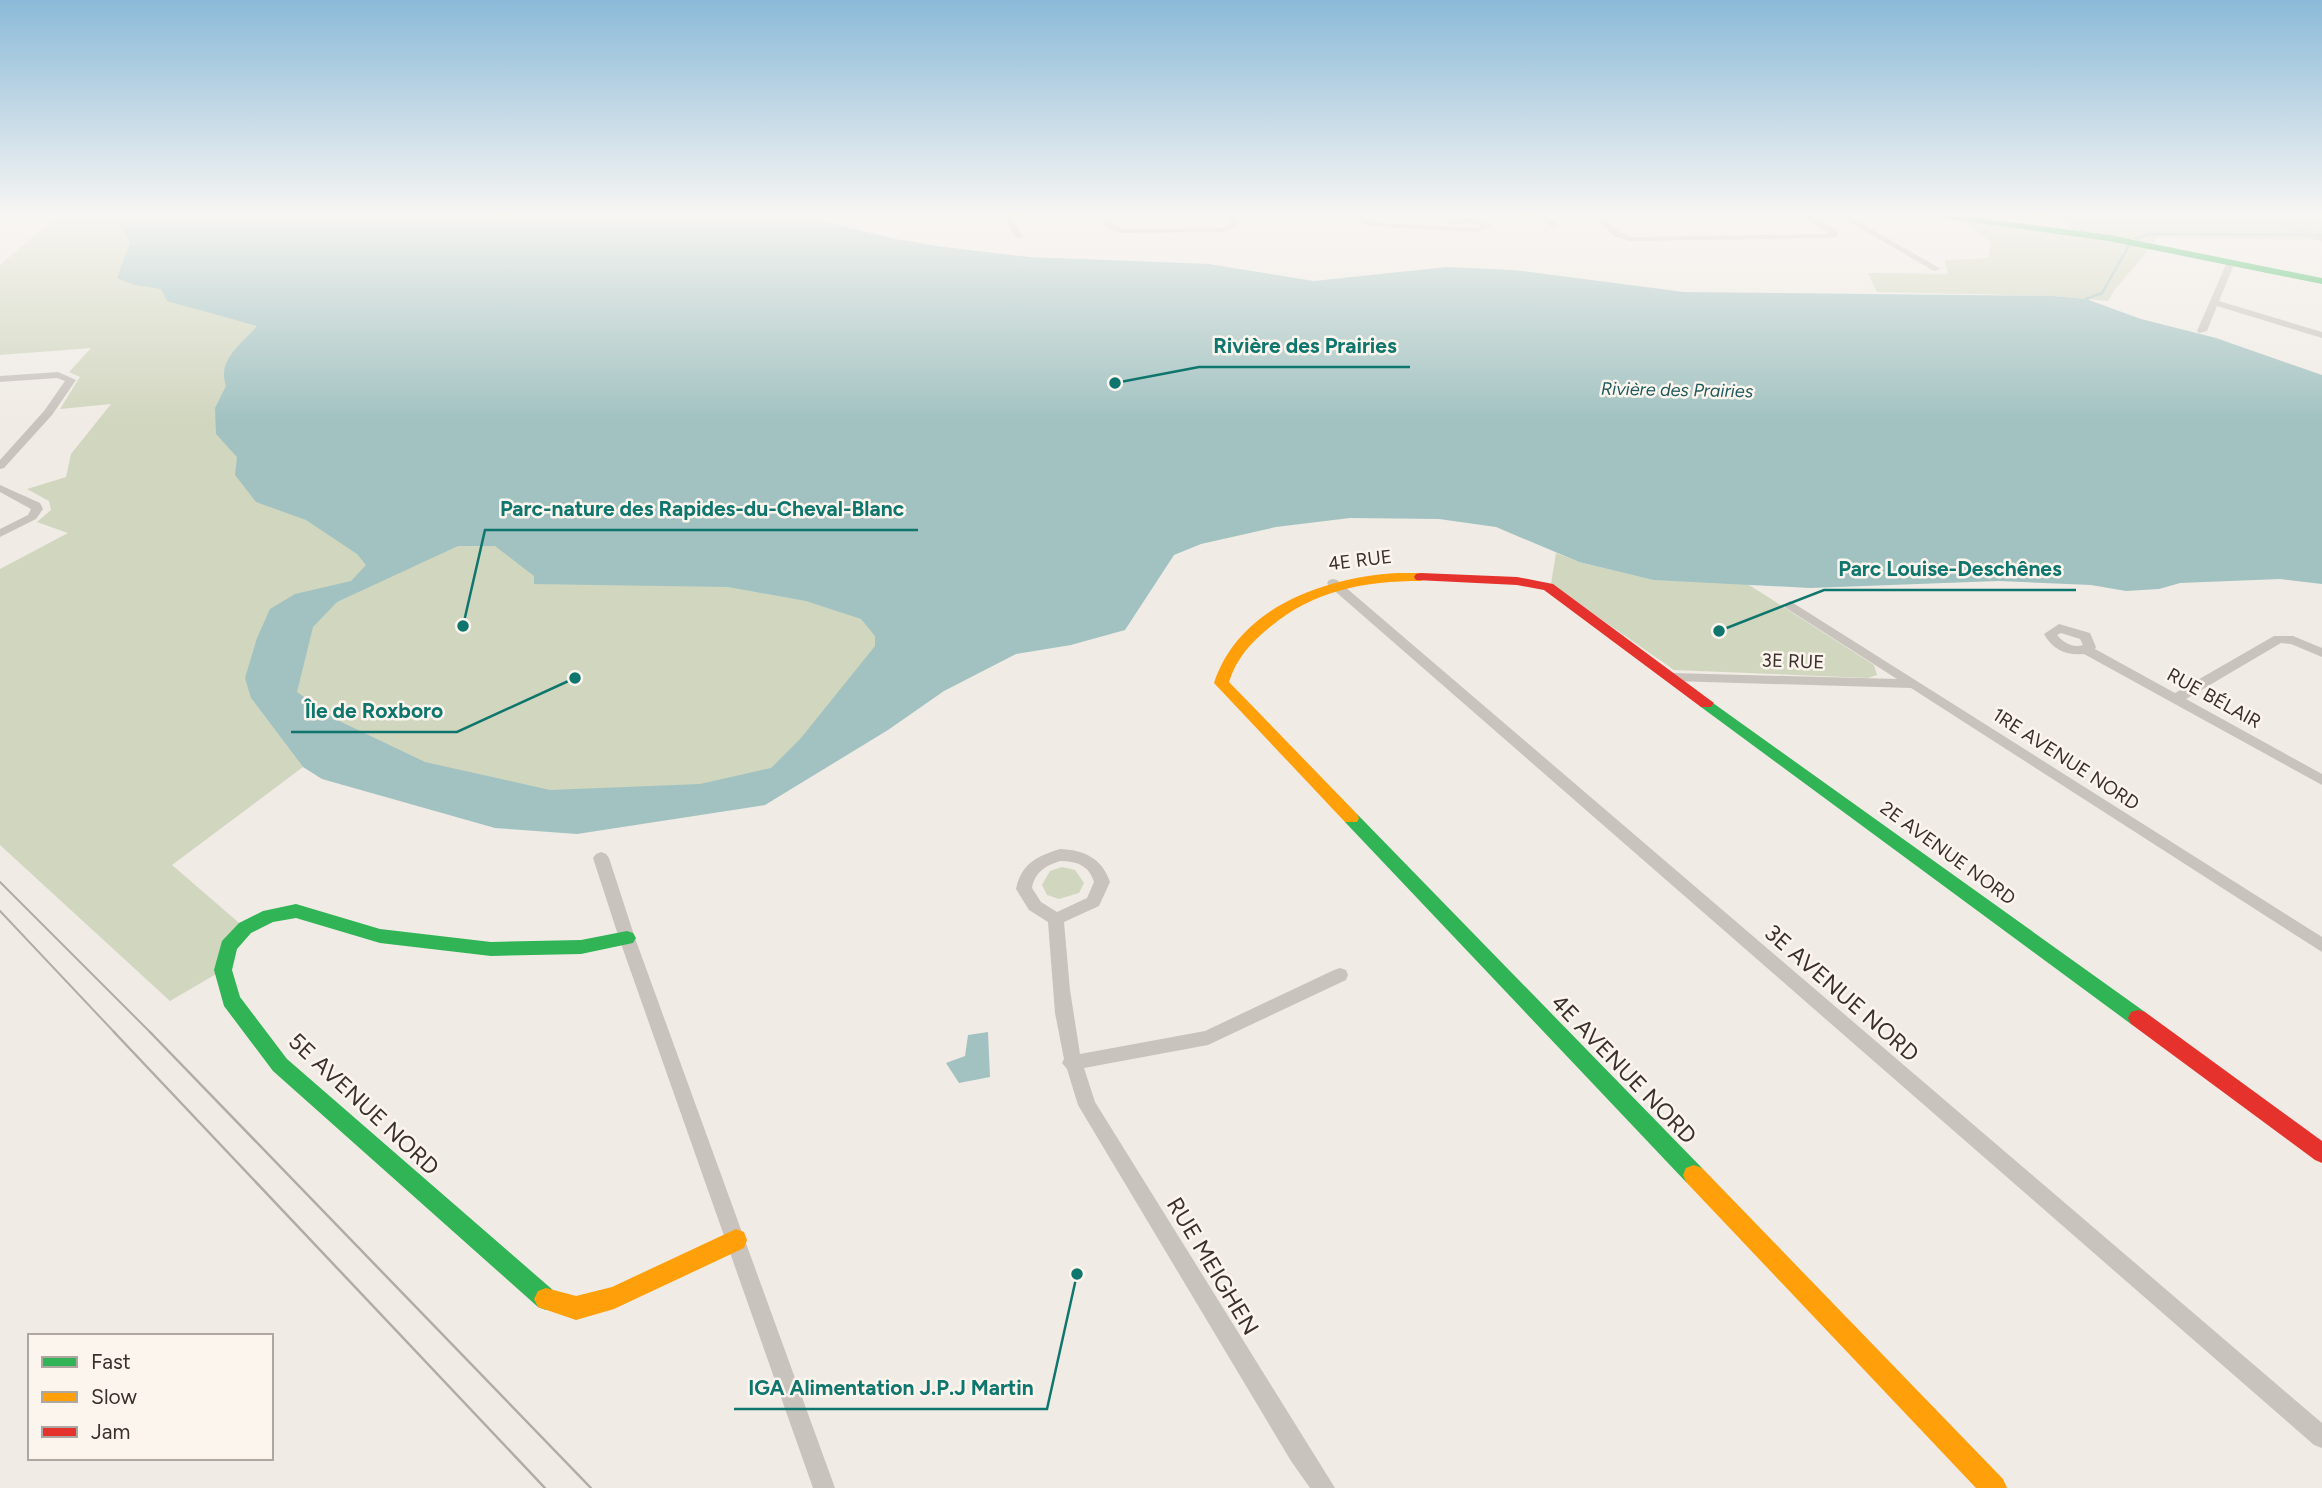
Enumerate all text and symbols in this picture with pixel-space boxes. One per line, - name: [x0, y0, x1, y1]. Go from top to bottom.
- callout: Rivière des Prairies: [1199, 325, 1410, 367]
- text: Rivière des Prairies: [1213, 333, 1397, 358]
- water label: Rivière des Prairies: [1601, 378, 1754, 402]
- callout: Parc-nature des Rapides-du-Cheval-Blanc: [485, 488, 918, 530]
- text: Parc-nature des Rapides-du-Cheval-Blanc: [500, 496, 905, 521]
- street label: 4E RUE: [1327, 545, 1393, 575]
- callout: Parc Louise-Deschênes: [1824, 548, 2076, 590]
- text: Parc Louise-Deschênes: [1838, 556, 2062, 581]
- street label: 3E RUE: [1761, 648, 1825, 674]
- street label: RUE BÉLAIR: [2163, 663, 2265, 733]
- callout: Île de Roxboro: [291, 690, 457, 732]
- text: Île de Roxboro: [303, 698, 443, 723]
- street label: 1RE AVENUE NORD: [1988, 703, 2144, 815]
- street label: 2E AVENUE NORD: [1876, 796, 2020, 910]
- street label: 3E AVENUE NORD: [1759, 918, 1925, 1068]
- street label: 4E AVENUE NORD: [1546, 988, 1702, 1150]
- street label: 5E AVENUE NORD: [283, 1027, 445, 1181]
- street label: RUE MEIGHEN: [1161, 1192, 1265, 1340]
- legend: [28, 1334, 273, 1460]
- text: Fast: [91, 1349, 131, 1374]
- callout: IGA Alimentation J.P.J Martin: [734, 1367, 1047, 1409]
- text: IGA Alimentation J.P.J Martin: [748, 1375, 1034, 1400]
- text: Slow: [91, 1384, 137, 1409]
- text: Jam: [91, 1419, 130, 1444]

